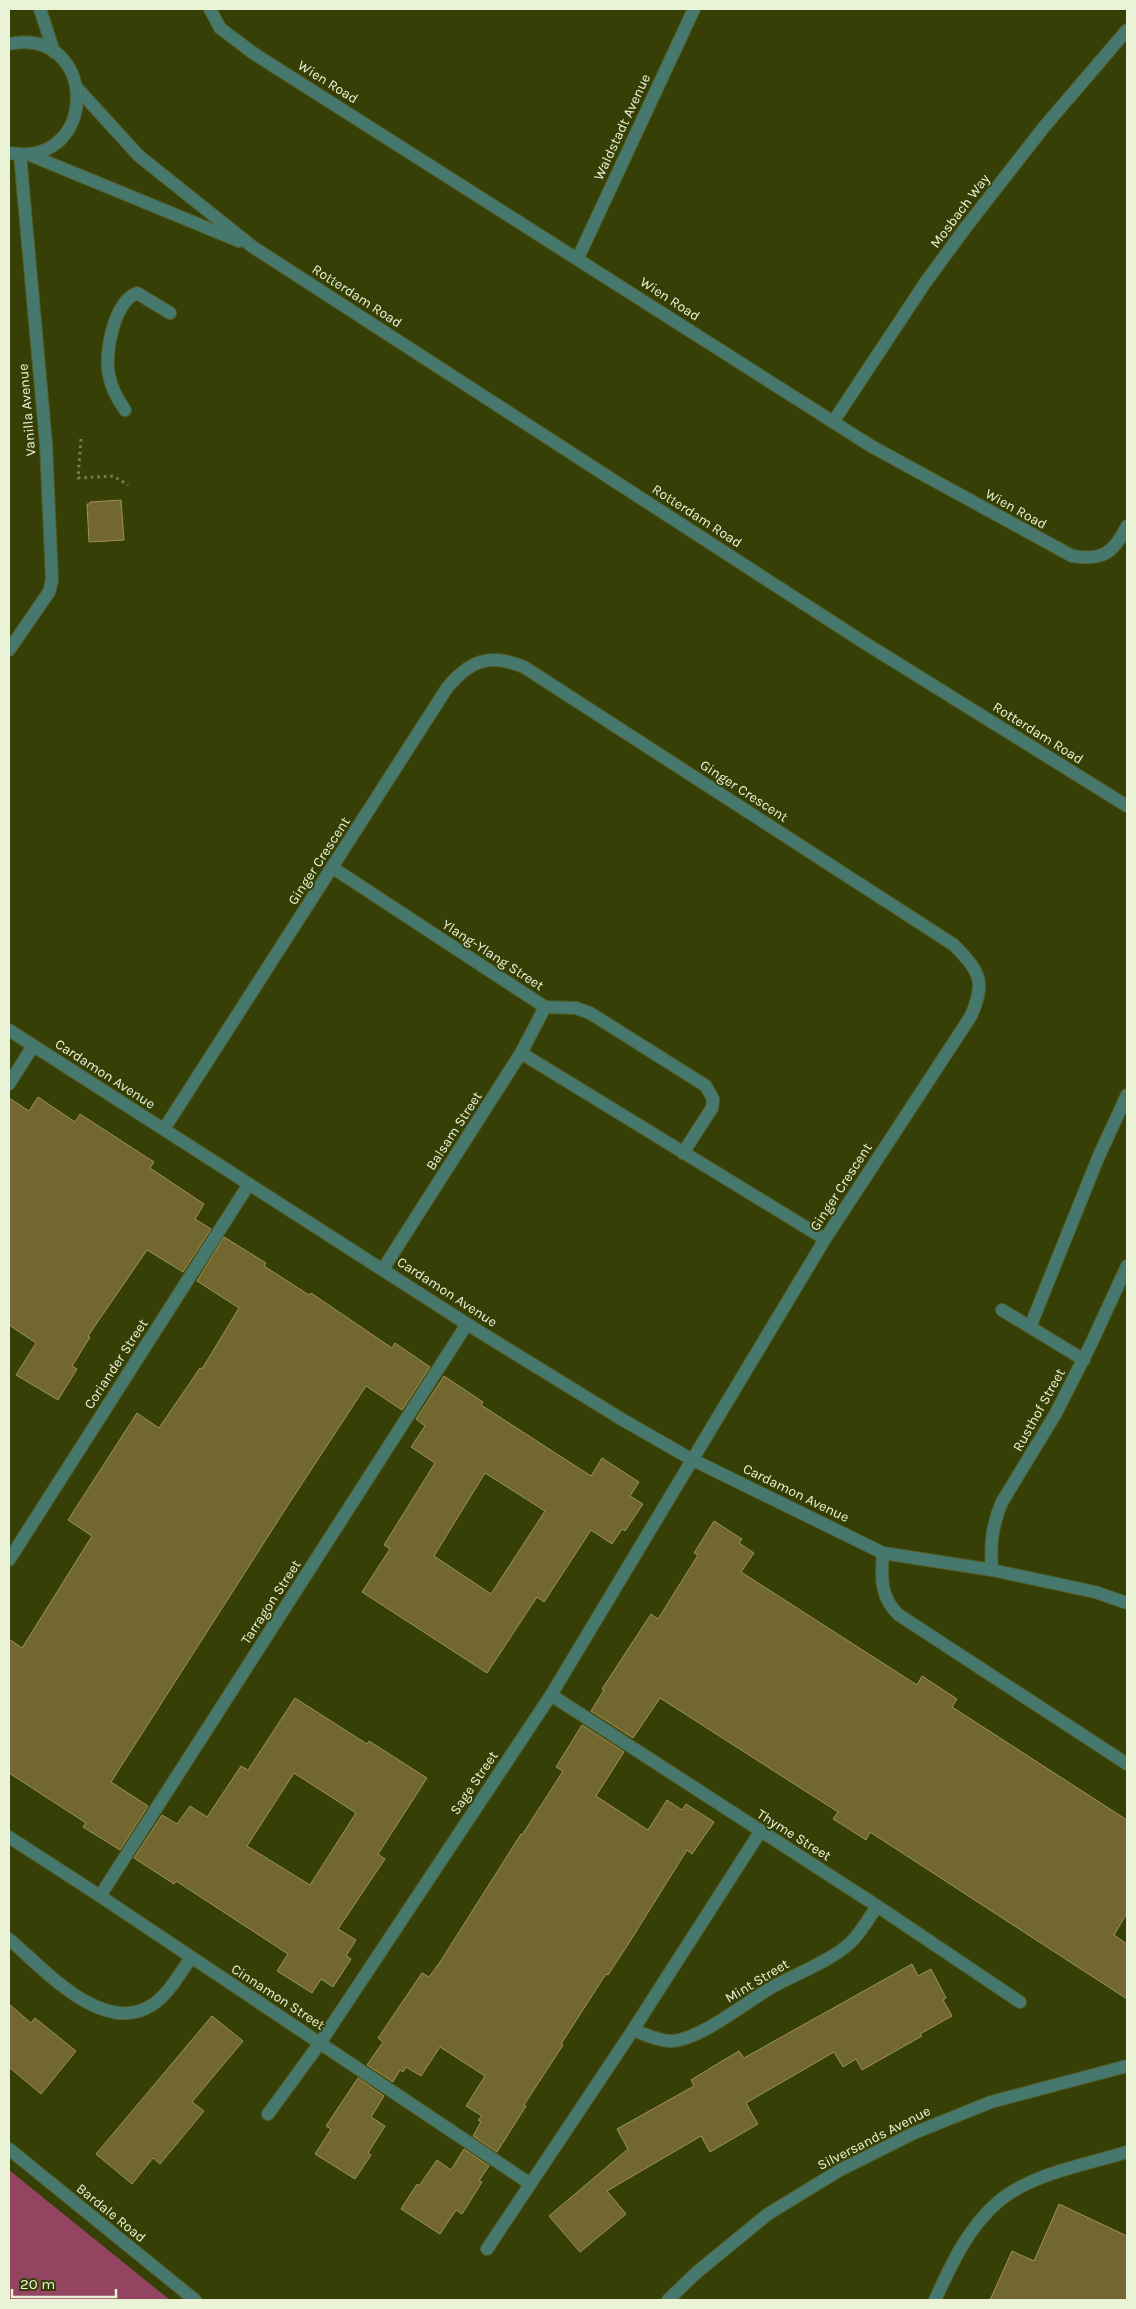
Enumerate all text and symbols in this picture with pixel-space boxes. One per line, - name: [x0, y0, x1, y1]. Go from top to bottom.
- street label: Wien Road: [295, 57, 361, 107]
- street label: Waldstadt Avenue: [590, 71, 654, 183]
- street label: Mosbach Way: [927, 170, 994, 251]
- street label: Rotterdam Road: [309, 261, 405, 331]
- street label: Wien Road: [637, 273, 703, 325]
- street label: Vanilla Avenue: [14, 363, 40, 457]
- street label: Rotterdam Road: [649, 481, 745, 551]
- street label: Wien Road: [982, 485, 1050, 533]
- street label: Rotterdam Road: [990, 698, 1086, 768]
- street label: Ginger Crescent: [697, 756, 791, 826]
- street label: Ginger Crescent: [284, 814, 354, 908]
- street label: Ylang-Ylang Street: [439, 916, 547, 994]
- street label: Cardamon Avenue: [52, 1035, 158, 1113]
- street label: Balsam Street: [422, 1089, 486, 1173]
- street label: Ginger Crescent: [806, 1140, 876, 1234]
- street label: Cardamon Avenue: [394, 1253, 500, 1331]
- street label: Coriander Street: [81, 1316, 151, 1412]
- street label: Rusthof Street: [1009, 1366, 1069, 1454]
- street label: Cardamon Avenue: [740, 1460, 852, 1526]
- street label: Tarragon Street: [237, 1557, 305, 1647]
- street label: Sage Street: [447, 1748, 501, 1818]
- street label: Thyme Street: [754, 1806, 834, 1864]
- street label: Mint Street: [722, 1955, 792, 2007]
- street label: Cinnamon Street: [228, 1960, 328, 2034]
- street label: Silversands Avenue: [815, 2102, 933, 2174]
- street label: Bardale Road: [73, 2180, 149, 2246]
- scale bar: [12, 2266, 116, 2298]
- text: 20 m: [20, 2275, 55, 2293]

